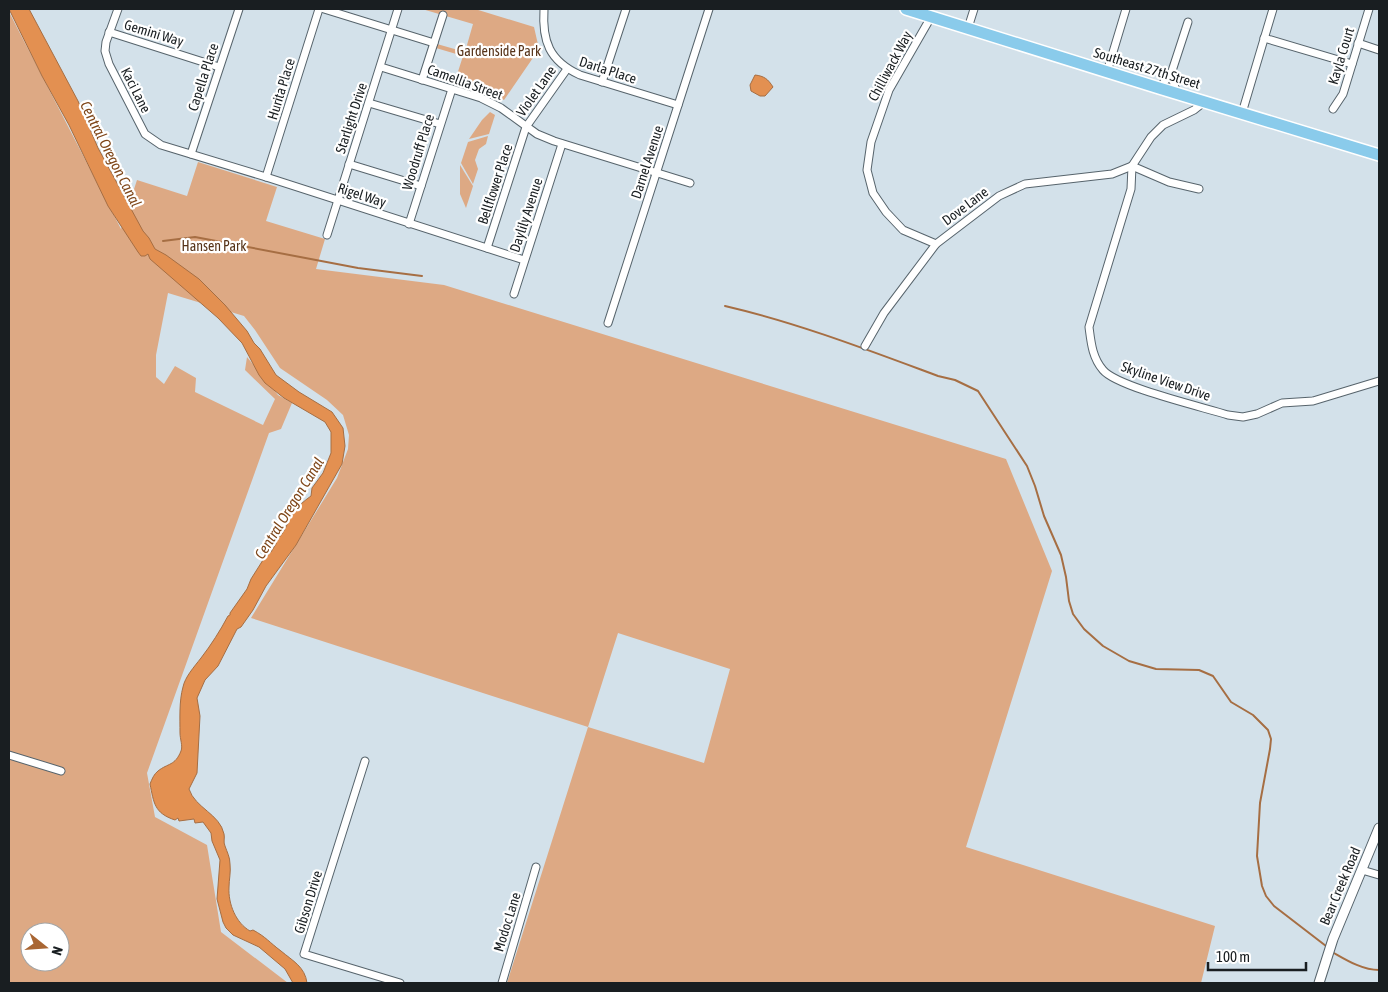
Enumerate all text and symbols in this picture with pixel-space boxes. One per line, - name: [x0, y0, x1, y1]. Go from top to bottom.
- street label: Gemini Way: [122, 16, 186, 50]
- street label: Kayla Court: [1325, 26, 1357, 86]
- street label: Chilliwack Way: [865, 28, 915, 104]
- street label: Capella Place: [185, 41, 221, 113]
- park label: Gardenside Park: [457, 43, 541, 59]
- street label: Southeast 27th Street: [1092, 44, 1202, 92]
- street label: Darla Place: [577, 53, 639, 87]
- street label: Hurita Place: [264, 56, 298, 122]
- street label: Camellia Street: [425, 61, 505, 103]
- street label: Violet Lane: [513, 63, 559, 119]
- street label: Kaci Lane: [118, 65, 154, 115]
- street label: Starlight Drive: [332, 81, 370, 155]
- water label: Central Oregon Canal: [77, 98, 145, 210]
- street label: Woodruff Place: [399, 112, 437, 192]
- street label: Darnel Avenue: [628, 123, 666, 201]
- street label: Bellflower Place: [474, 142, 516, 226]
- street label: Daylily Avenue: [506, 176, 546, 254]
- street label: Rigel Way: [336, 180, 388, 210]
- street label: Dove Lane: [939, 184, 991, 228]
- park label: Hansen Park: [182, 238, 246, 254]
- street label: Skyline View Drive: [1119, 358, 1213, 404]
- water label: Central Oregon Canal: [251, 454, 327, 562]
- street label: Bear Creek Road: [1316, 844, 1364, 928]
- street label: Gibson Drive: [291, 869, 325, 935]
- street label: Modoc Lane: [490, 890, 524, 954]
- north arrow: [20, 922, 70, 972]
- scale bar: [1208, 940, 1306, 972]
- text: N: [49, 945, 66, 957]
- text: 100 m: [1216, 948, 1250, 965]

